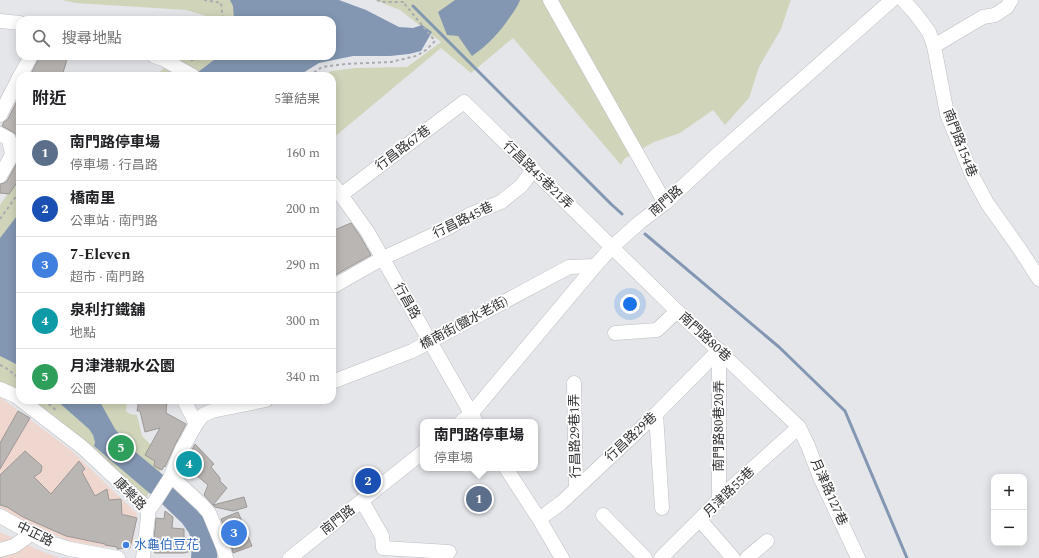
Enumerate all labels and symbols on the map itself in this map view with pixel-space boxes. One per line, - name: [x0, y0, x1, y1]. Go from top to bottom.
- street label: 南門路154巷: [938, 106, 982, 180]
- street label: 行昌路67巷: [371, 120, 435, 176]
- street label: 行昌路45巷21弄: [498, 136, 578, 214]
- street label: 南門路: [645, 181, 687, 221]
- street label: 行昌路45巷: [429, 197, 497, 243]
- street label: 行昌路: [389, 279, 425, 323]
- street label: 橋南街(鹽水老街): [416, 291, 512, 355]
- your location: [620, 294, 640, 314]
- street label: 南門路80巷: [674, 308, 736, 366]
- street label: 南門路80巷20弄: [709, 380, 729, 472]
- street label: 行昌路29巷1弄: [564, 394, 586, 478]
- street label: 行昌路29巷: [600, 408, 662, 466]
- pin: 5: [108, 433, 134, 463]
- pin: 4: [176, 449, 202, 479]
- street label: 月津路127巷: [805, 455, 853, 529]
- street label: 月津路55巷: [699, 462, 759, 522]
- pin: 2: [355, 466, 381, 496]
- street label: 康樂路: [109, 473, 151, 515]
- pin: 1: [466, 484, 492, 514]
- street label: 南門路: [316, 500, 360, 540]
- street label: 中正路: [13, 516, 57, 552]
- pin: 3: [221, 518, 247, 548]
- place label: 水龜伯豆花: [134, 535, 199, 555]
- marker: 水龜伯豆花: [121, 540, 131, 550]

